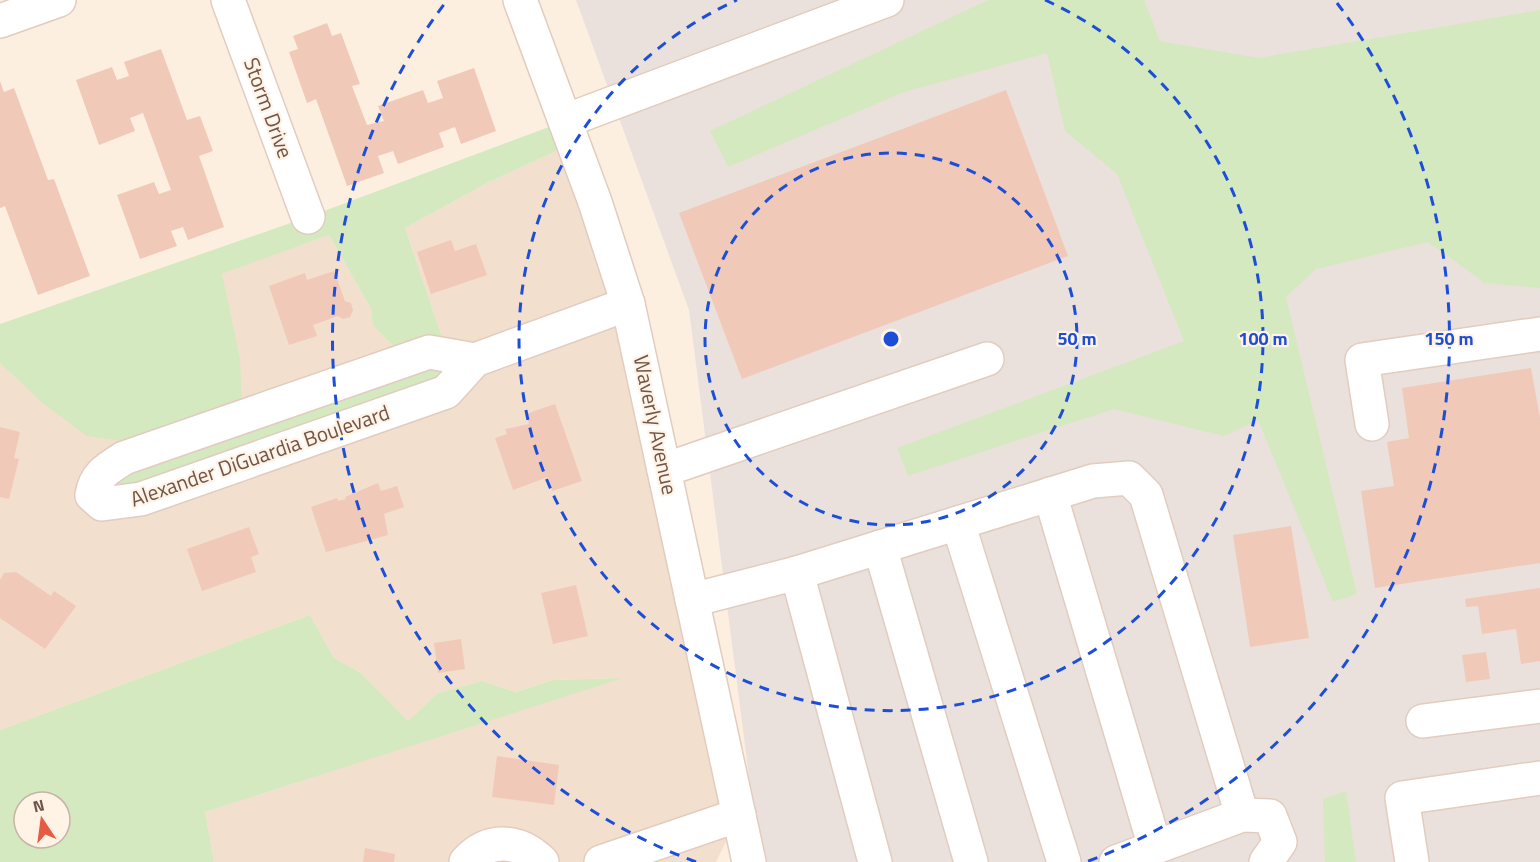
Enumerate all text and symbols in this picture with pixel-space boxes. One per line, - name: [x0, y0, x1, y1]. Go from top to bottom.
- street label: Storm Drive: [236, 53, 302, 162]
- text: 50 m: [1057, 325, 1097, 352]
- text: 100 m: [1238, 325, 1288, 352]
- text: 150 m: [1424, 325, 1474, 352]
- centre of rings: [881, 329, 901, 349]
- street label: Waverly Avenue: [626, 352, 686, 497]
- street label: Alexander DiGuardia Boulevard: [126, 396, 394, 515]
- north arrow: [12, 790, 72, 850]
- text: N: [31, 792, 47, 818]

